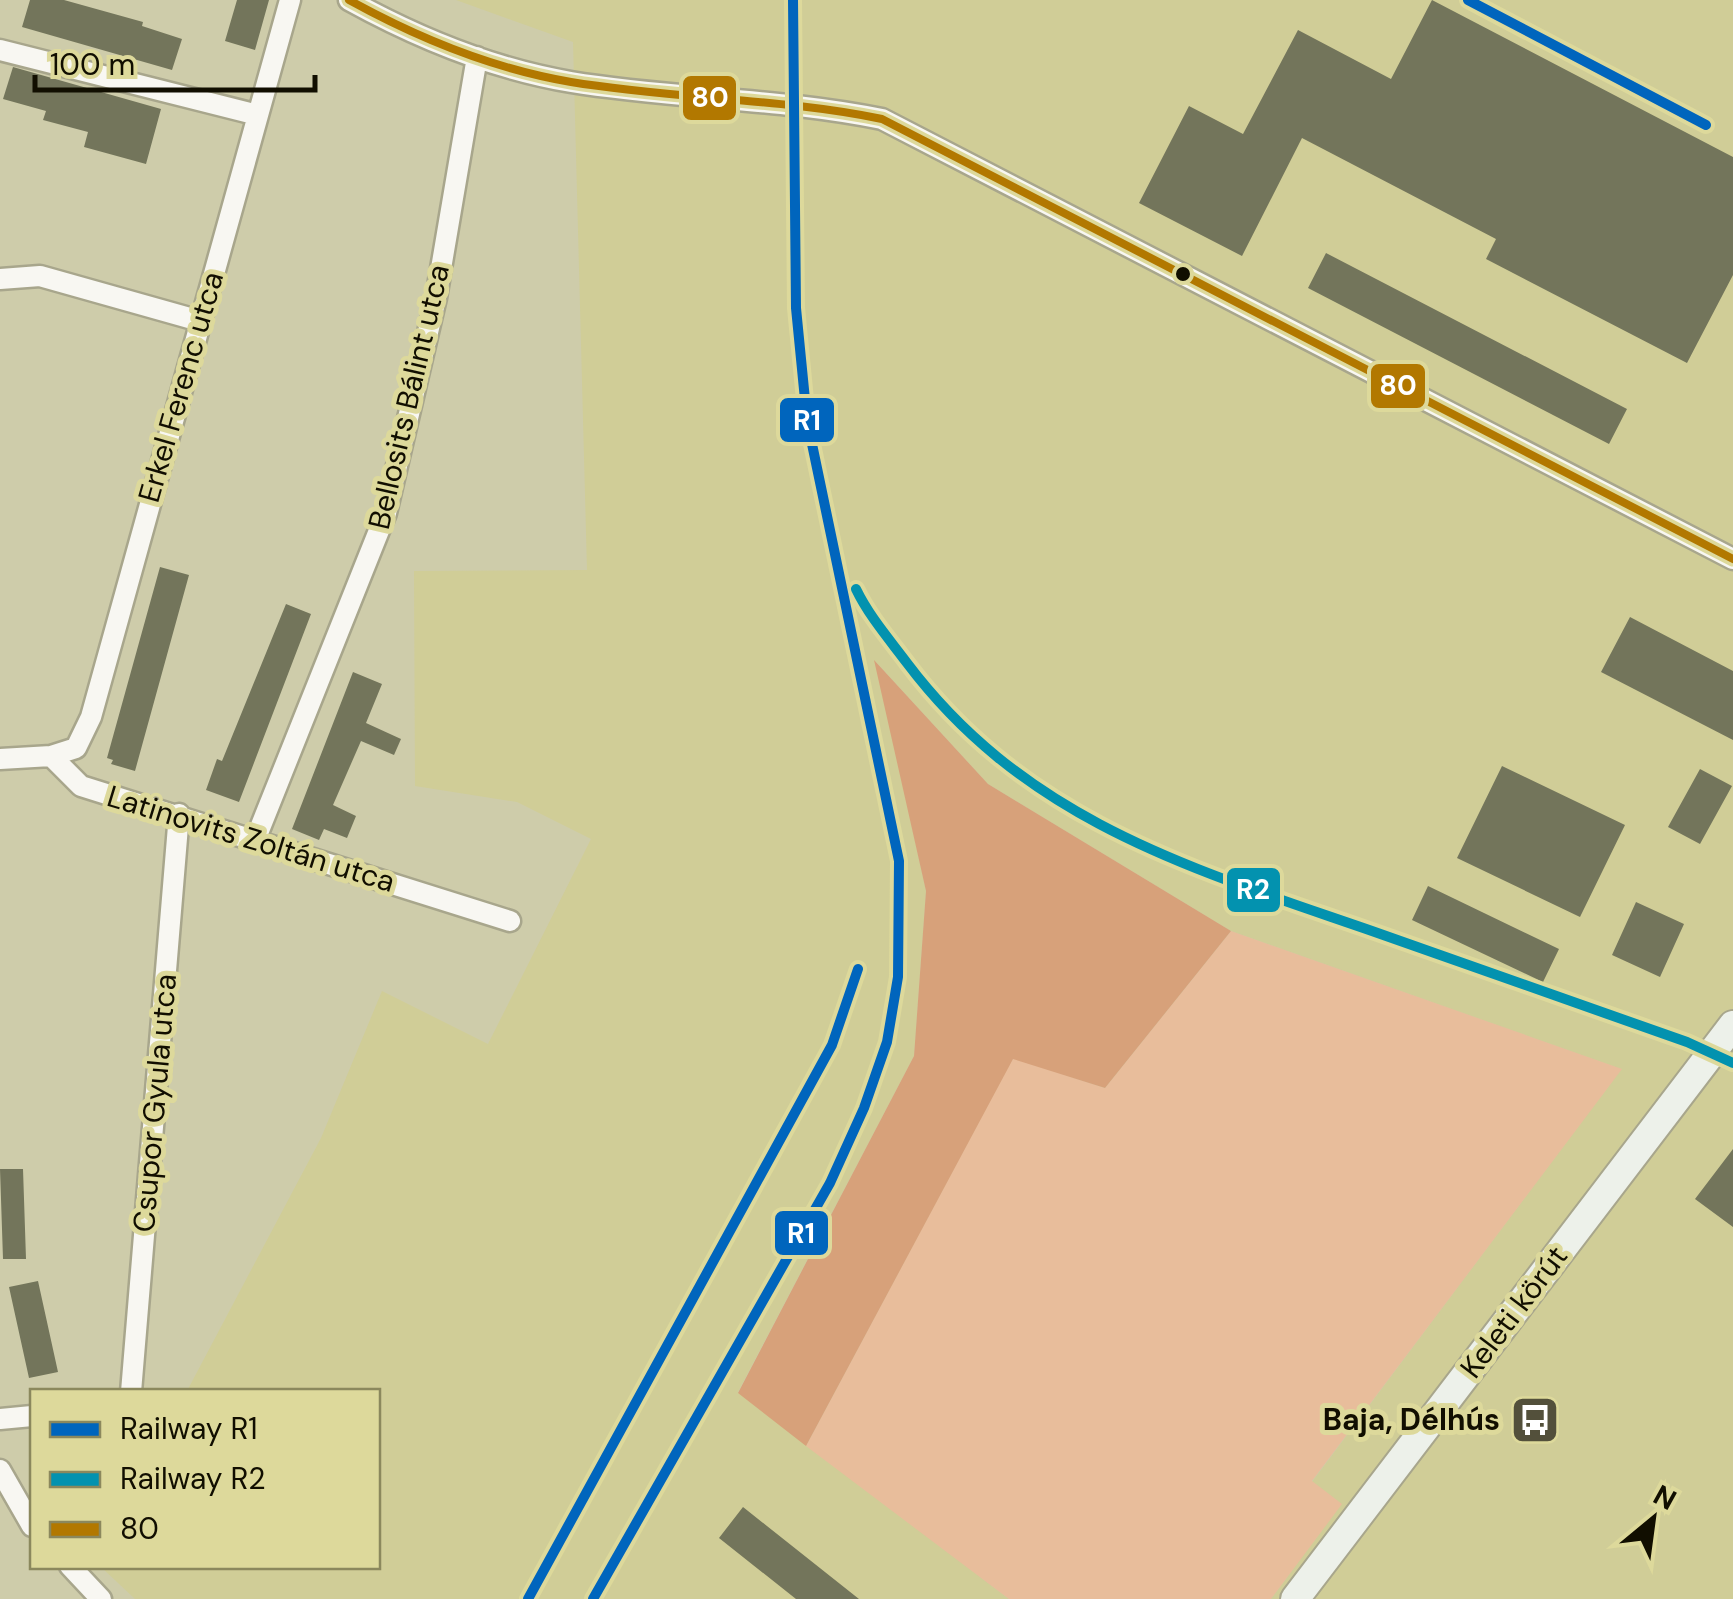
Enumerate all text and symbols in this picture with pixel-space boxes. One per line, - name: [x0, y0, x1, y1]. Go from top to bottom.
- scale bar: [35, 30, 315, 92]
- text: 100 m: [50, 45, 135, 84]
- line badge: 80: [681, 74, 738, 122]
- text: 80: [691, 79, 729, 116]
- street label: Bellosits Bálint utca: [359, 261, 458, 533]
- unlabelled marker: [1173, 264, 1193, 284]
- street label: Erkel Ferenc utca: [129, 267, 232, 507]
- line badge: 80: [1369, 362, 1427, 410]
- text: 80: [1379, 367, 1417, 404]
- line badge: R1: [778, 396, 836, 444]
- text: R1: [793, 402, 821, 439]
- street label: Latinovits Zoltán utca: [103, 776, 400, 901]
- line badge: R2: [1225, 866, 1282, 914]
- text: R2: [1236, 871, 1270, 908]
- street label: Csupor Gyula utca: [124, 972, 185, 1234]
- line badge: R1: [773, 1209, 830, 1257]
- text: R1: [787, 1215, 815, 1252]
- street label: Keleti körút: [1451, 1238, 1576, 1386]
- legend: [30, 1389, 380, 1569]
- bus stop icon: Baja, Délhús: [1509, 1394, 1561, 1446]
- place label: Baja, Délhús: [1323, 1400, 1500, 1439]
- text: Railway R1: [120, 1409, 258, 1448]
- text: Railway R2: [120, 1459, 266, 1498]
- north arrow: [1603, 1469, 1703, 1569]
- text: N: [1647, 1476, 1683, 1519]
- text: 80: [120, 1509, 159, 1548]

